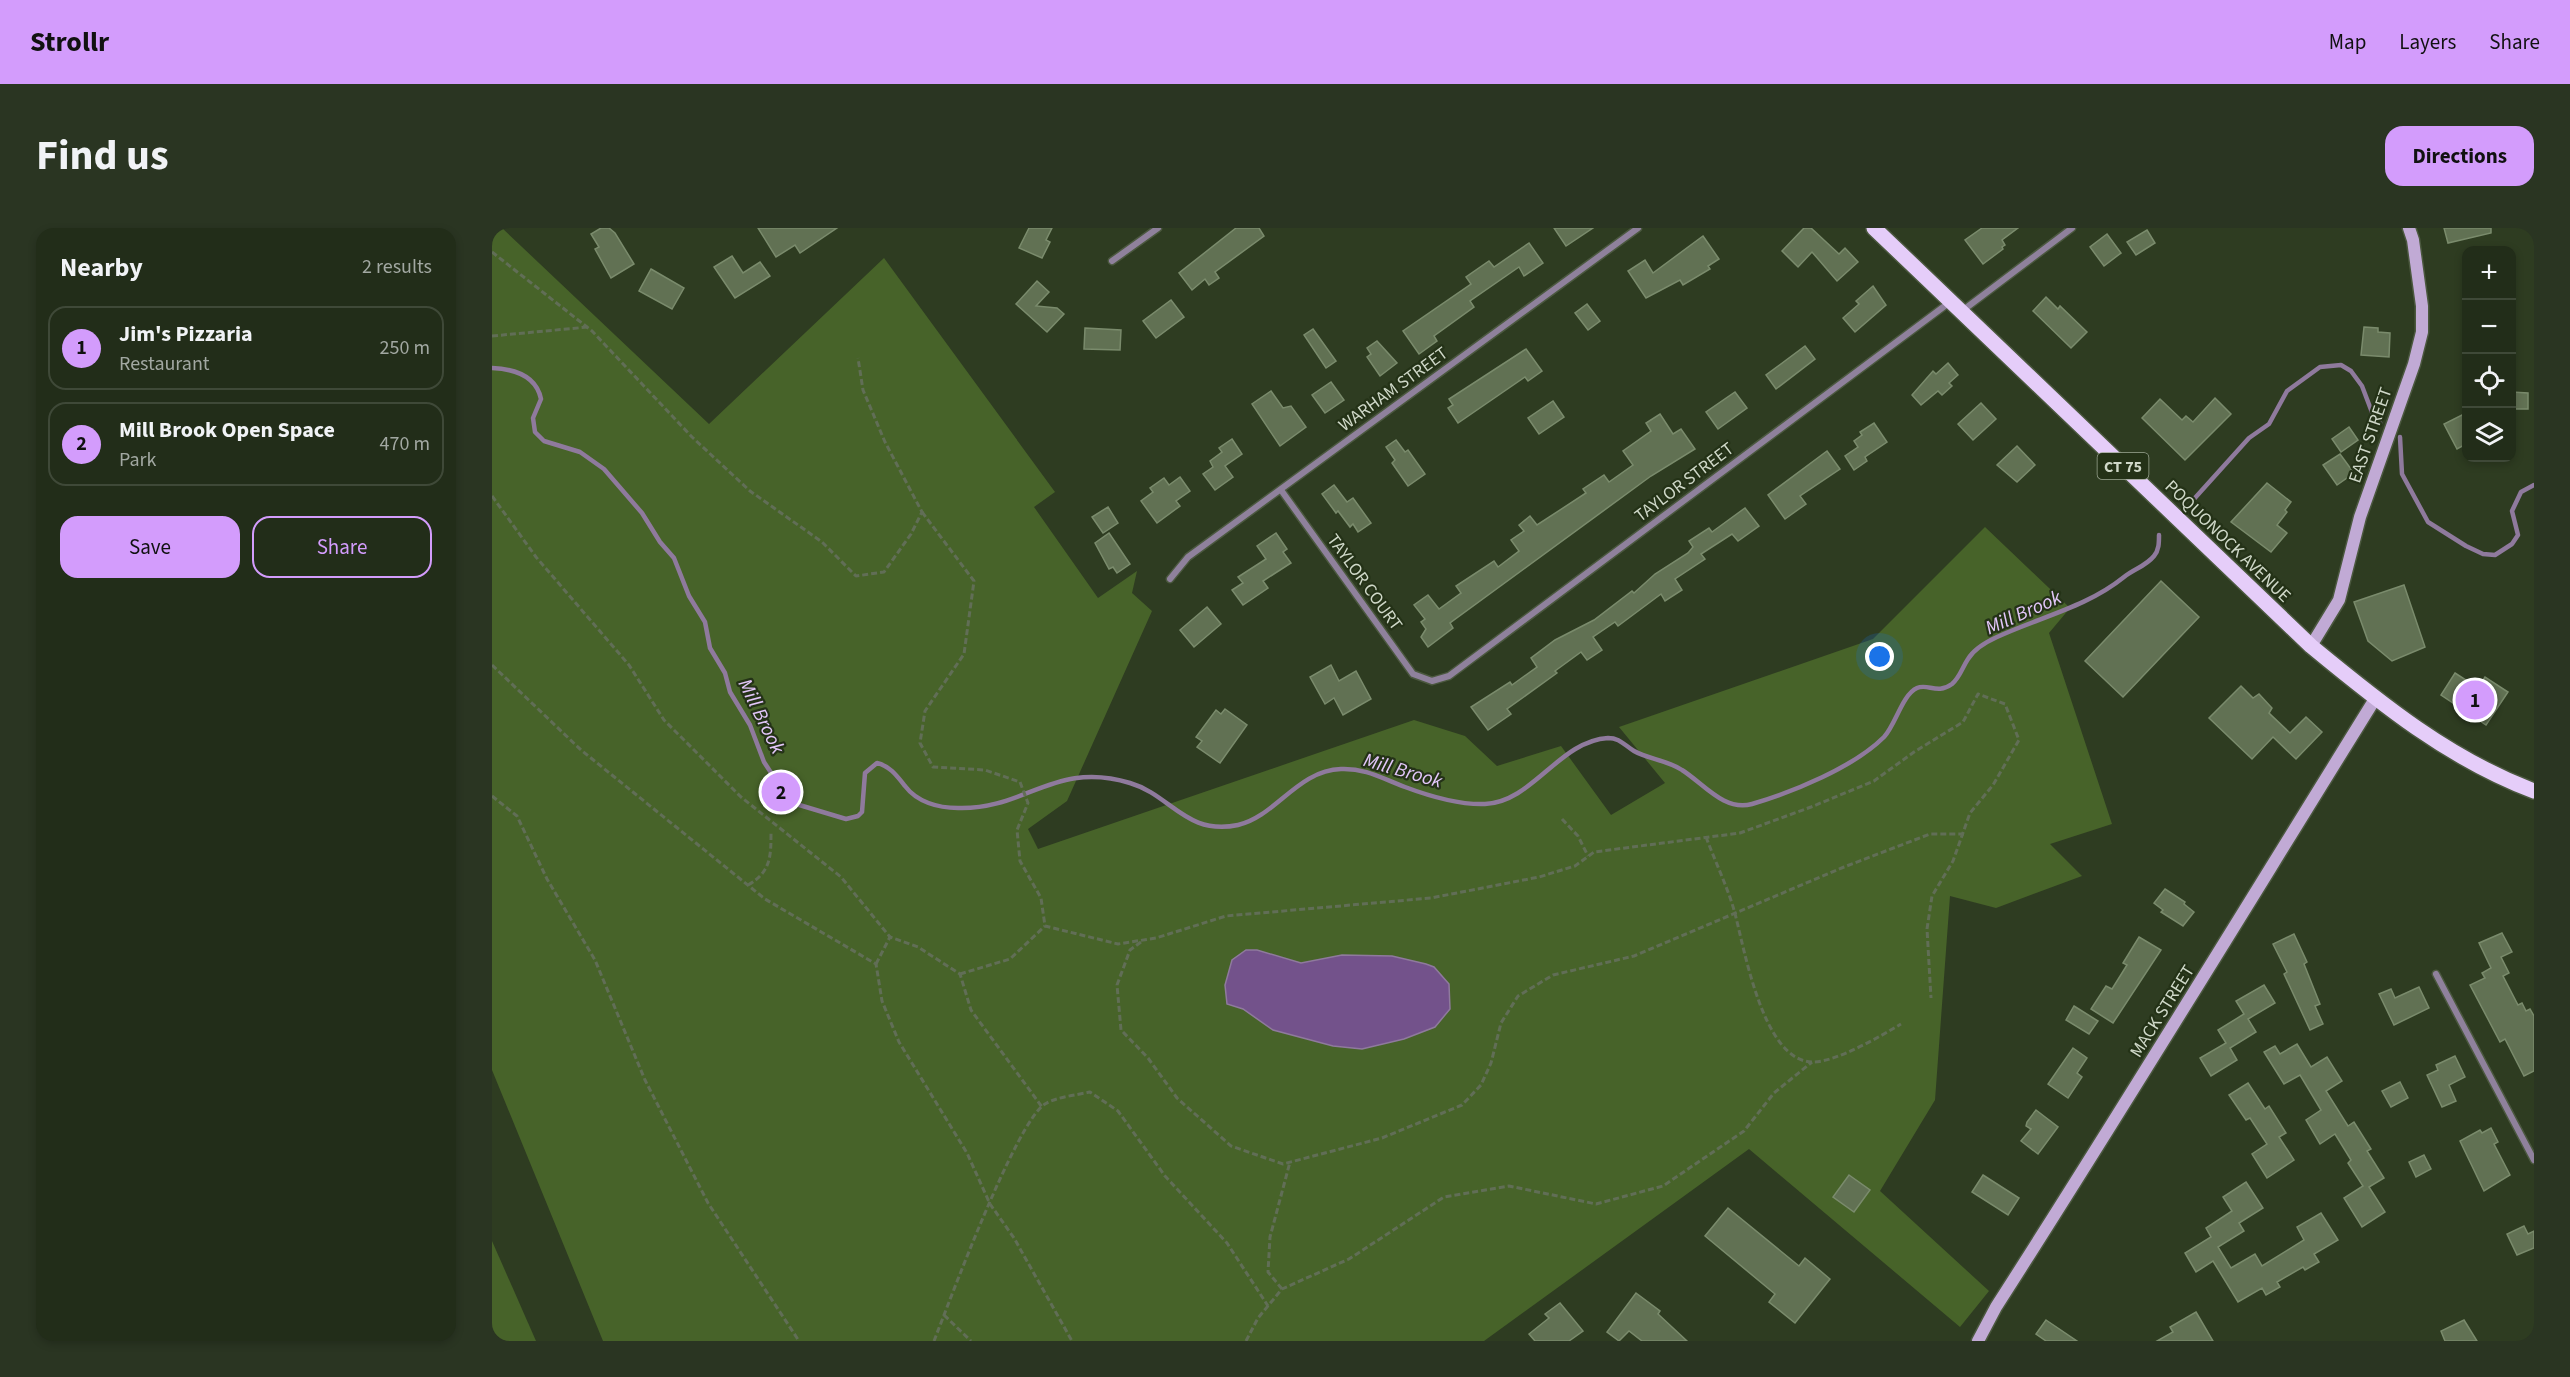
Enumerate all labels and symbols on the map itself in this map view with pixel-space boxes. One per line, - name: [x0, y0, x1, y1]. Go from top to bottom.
- street label: WARHAM STREET: [1333, 341, 1454, 438]
- street label: EAST STREET: [2342, 384, 2399, 486]
- street label: TAYLOR STREET: [1629, 436, 1740, 528]
- road number: CT 75: [2098, 453, 2148, 479]
- street label: POQUONOCK AVENUE: [2159, 475, 2296, 608]
- street label: TAYLOR COURT: [1321, 529, 1408, 636]
- water label: Mill Brook: [1981, 583, 2066, 642]
- your location: [1865, 642, 1894, 671]
- water label: Mill Brook: [731, 674, 792, 759]
- pin: 1: [2456, 678, 2494, 722]
- water label: Mill Brook: [1360, 746, 1446, 796]
- pin: 2: [762, 770, 800, 814]
- street label: MACK STREET: [2124, 960, 2201, 1062]

